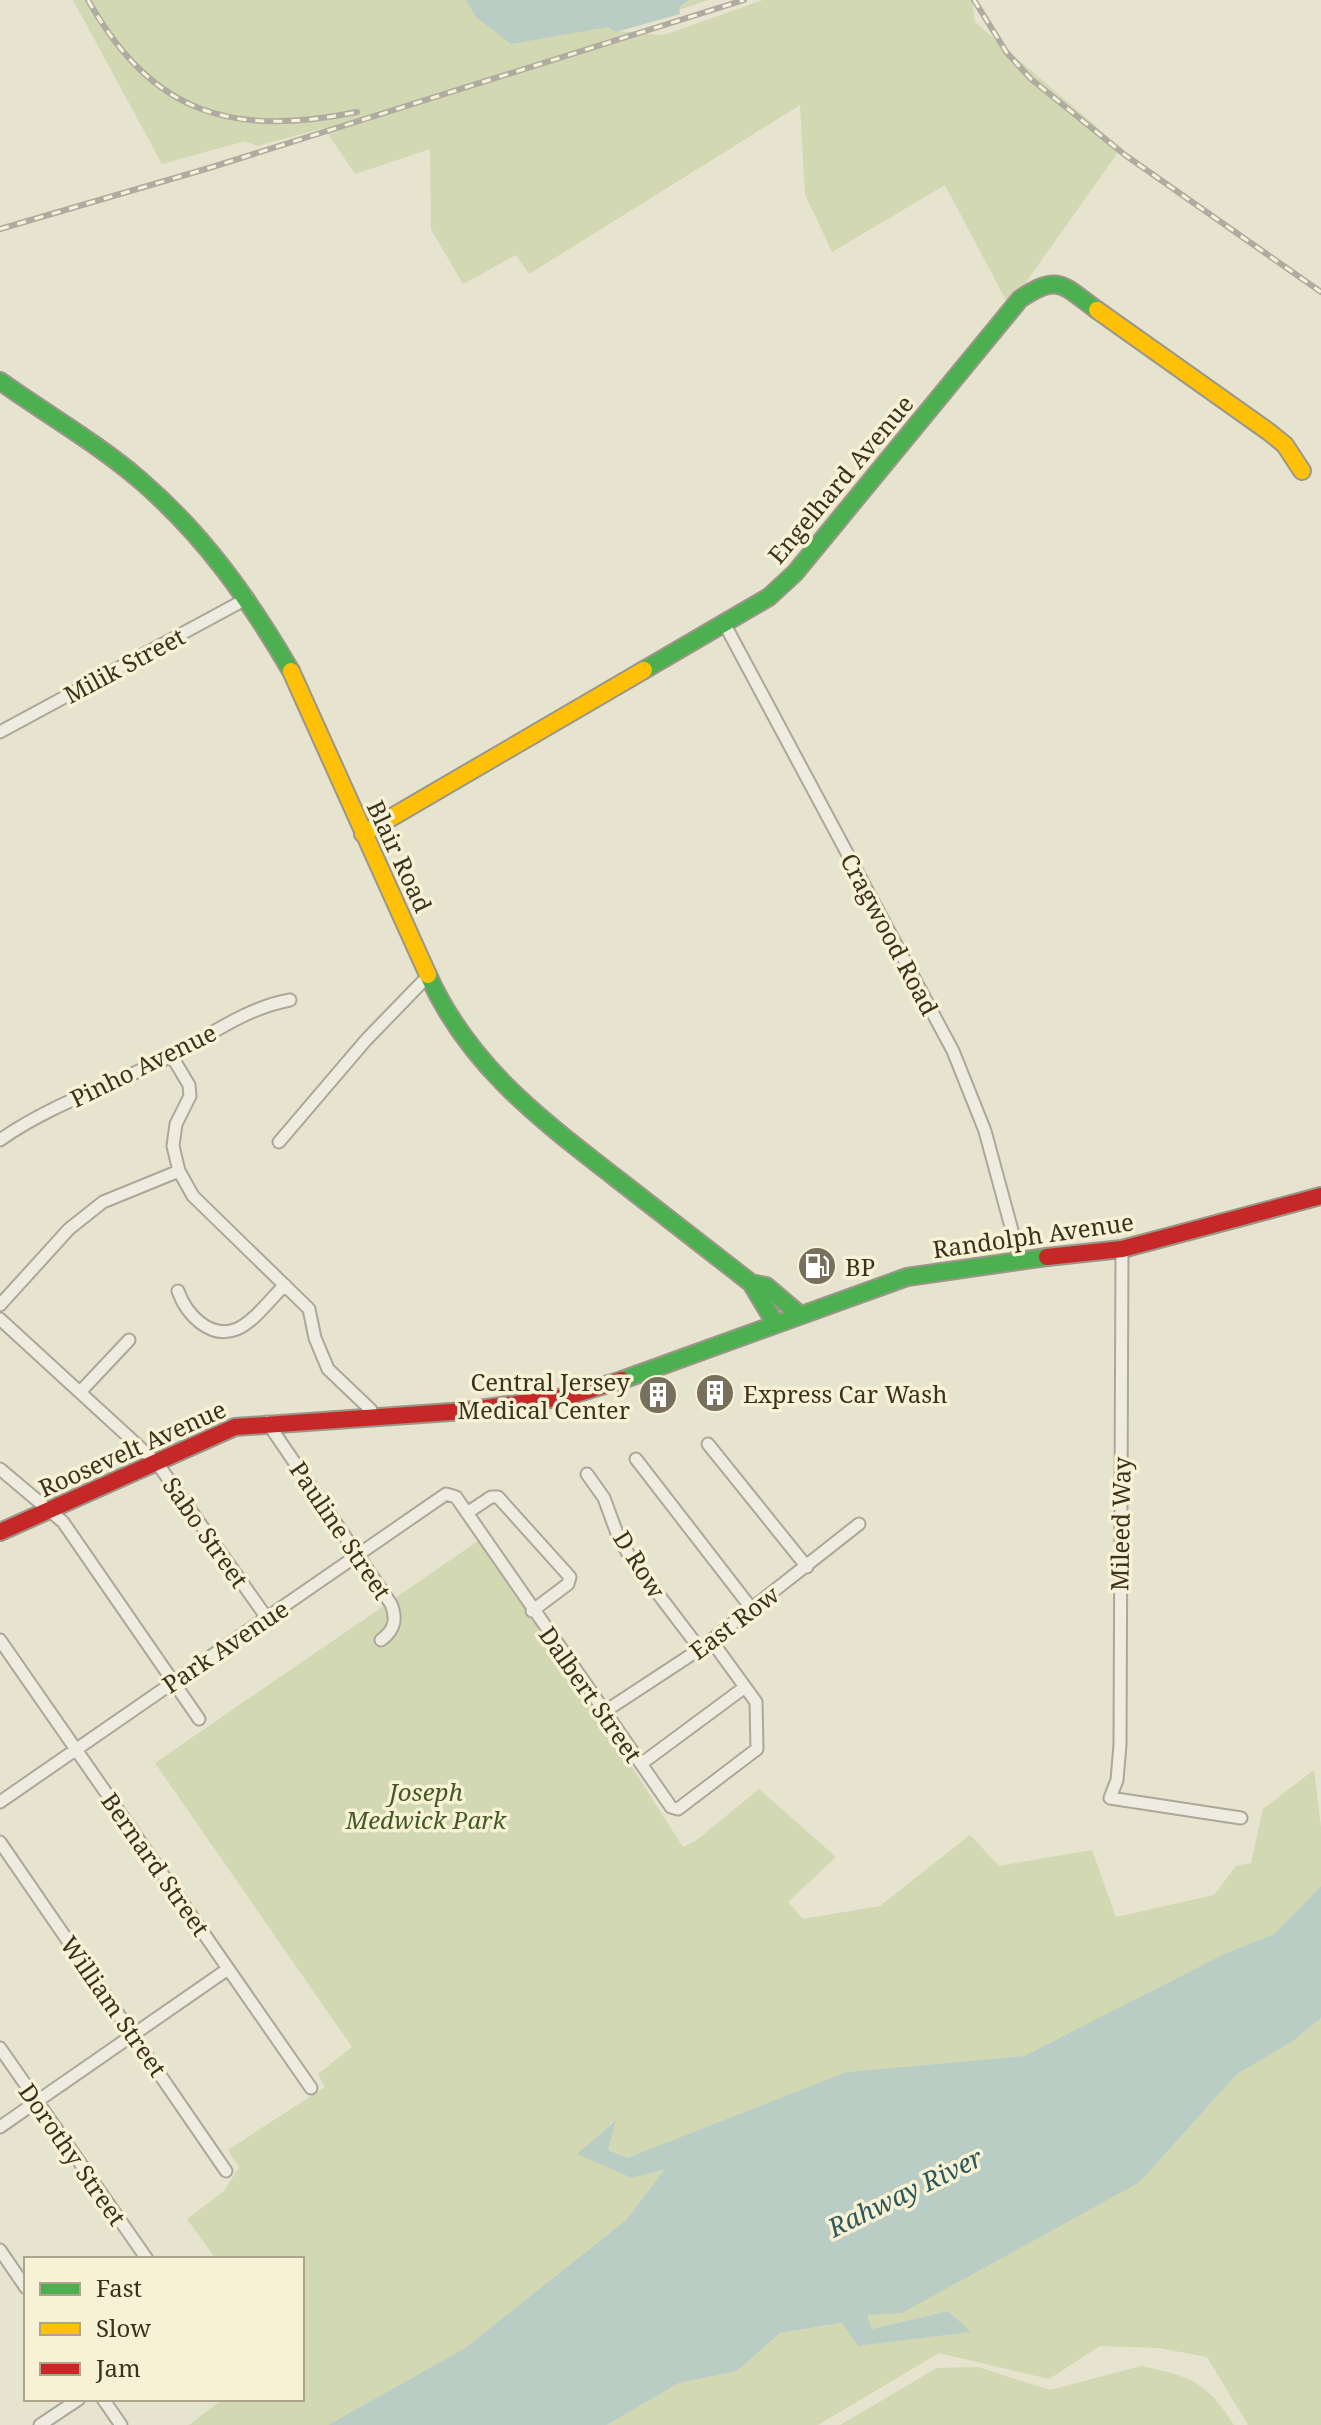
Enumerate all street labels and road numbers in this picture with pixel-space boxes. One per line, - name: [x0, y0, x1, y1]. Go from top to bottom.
- street label: Engelhard Avenue: [760, 388, 920, 570]
- street label: Milik Street: [58, 619, 190, 711]
- street label: Blair Road: [360, 795, 440, 917]
- street label: Cragwood Road: [833, 847, 947, 1021]
- street label: Pinho Avenue: [64, 1015, 222, 1115]
- street label: Randolph Avenue: [930, 1205, 1136, 1265]
- street label: Roosevelt Avenue: [33, 1392, 231, 1504]
- street label: Pauline Street: [283, 1455, 399, 1605]
- street label: Mileed Way: [1102, 1456, 1138, 1591]
- street label: Sabo Street: [156, 1470, 256, 1594]
- street label: D Row: [606, 1524, 674, 1604]
- street label: East Row: [682, 1577, 786, 1667]
- street label: Park Avenue: [156, 1592, 294, 1700]
- street label: Dalbert Street: [532, 1619, 650, 1769]
- street label: Bernard Street: [94, 1786, 218, 1942]
- street label: William Street: [53, 1929, 175, 2083]
- street label: Dorothy Street: [12, 2076, 134, 2232]

